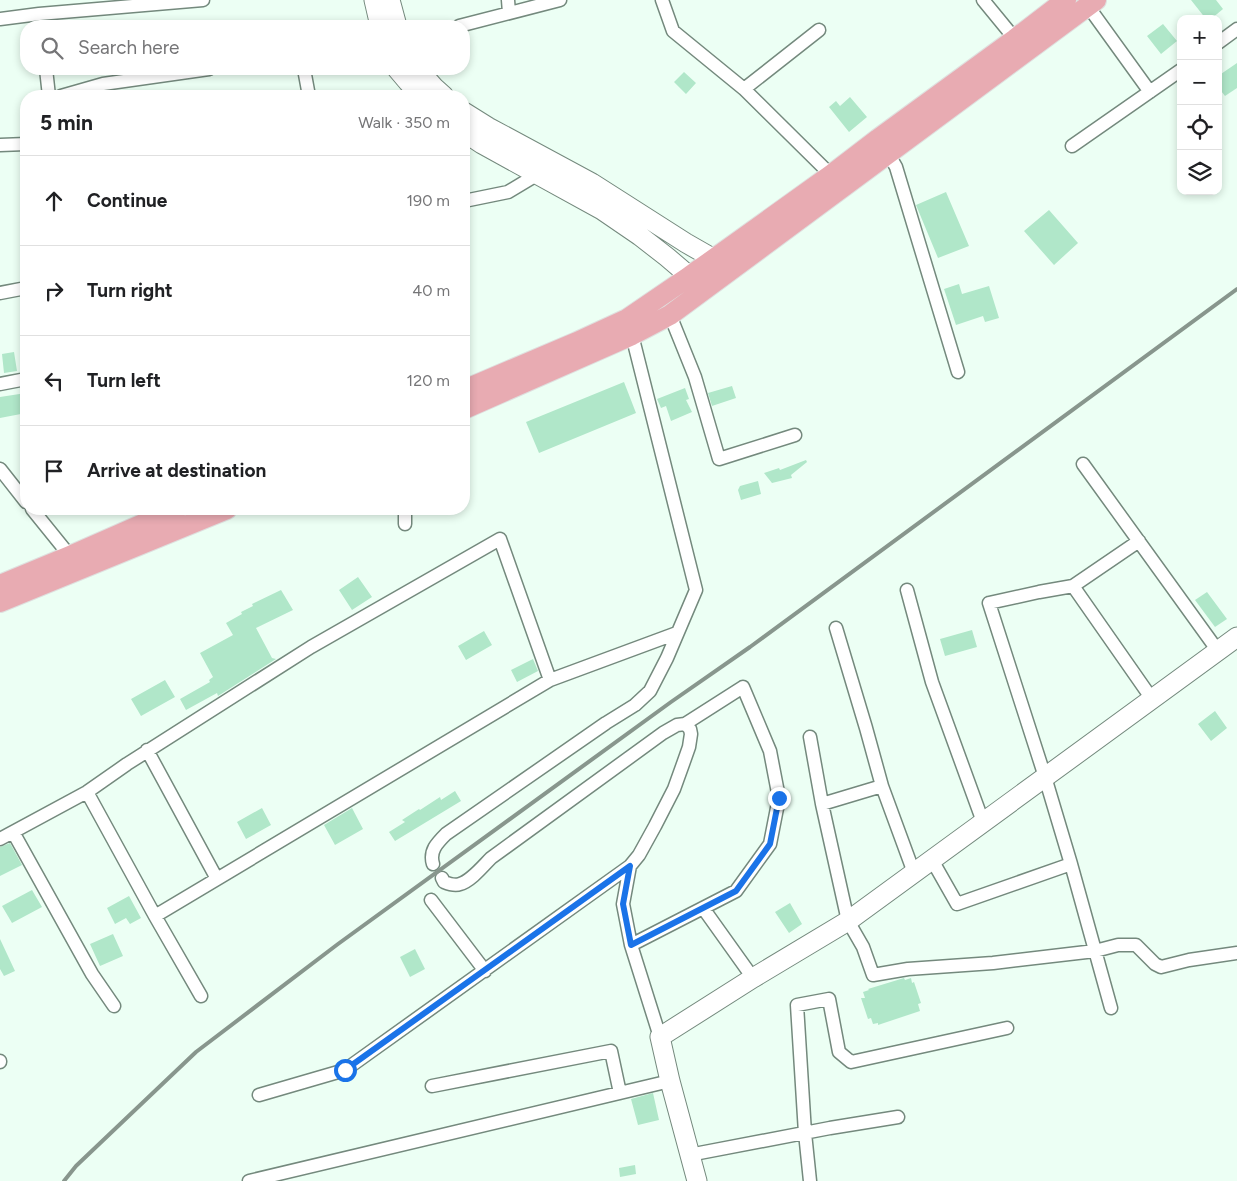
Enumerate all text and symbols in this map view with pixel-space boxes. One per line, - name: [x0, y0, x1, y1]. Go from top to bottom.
- map controls: [1177, 15, 1222, 195]
- button: +: [1177, 15, 1222, 60]
- search box: [20, 20, 470, 75]
- icon: search: [38, 34, 66, 62]
- text: Search here: [78, 36, 180, 59]
- button: −: [1177, 60, 1222, 105]
- button: locate: [1177, 105, 1222, 150]
- text: 5 min: [40, 110, 93, 135]
- text: Walk · 350 m: [358, 113, 450, 132]
- button: layers: [1177, 150, 1222, 195]
- icon: ahead: [40, 187, 68, 215]
- text: Continue: [87, 189, 167, 212]
- text: 190 m: [407, 191, 450, 210]
- icon: right: [40, 277, 68, 305]
- text: Turn right: [87, 279, 173, 302]
- text: 40 m: [412, 281, 450, 300]
- icon: left: [40, 367, 68, 395]
- text: Turn left: [87, 369, 161, 392]
- text: 120 m: [407, 371, 450, 390]
- icon: arrive: [40, 457, 68, 485]
- text: Arrive at destination: [87, 459, 266, 482]
- route end: [768, 787, 791, 810]
- route start: [334, 1059, 357, 1082]

